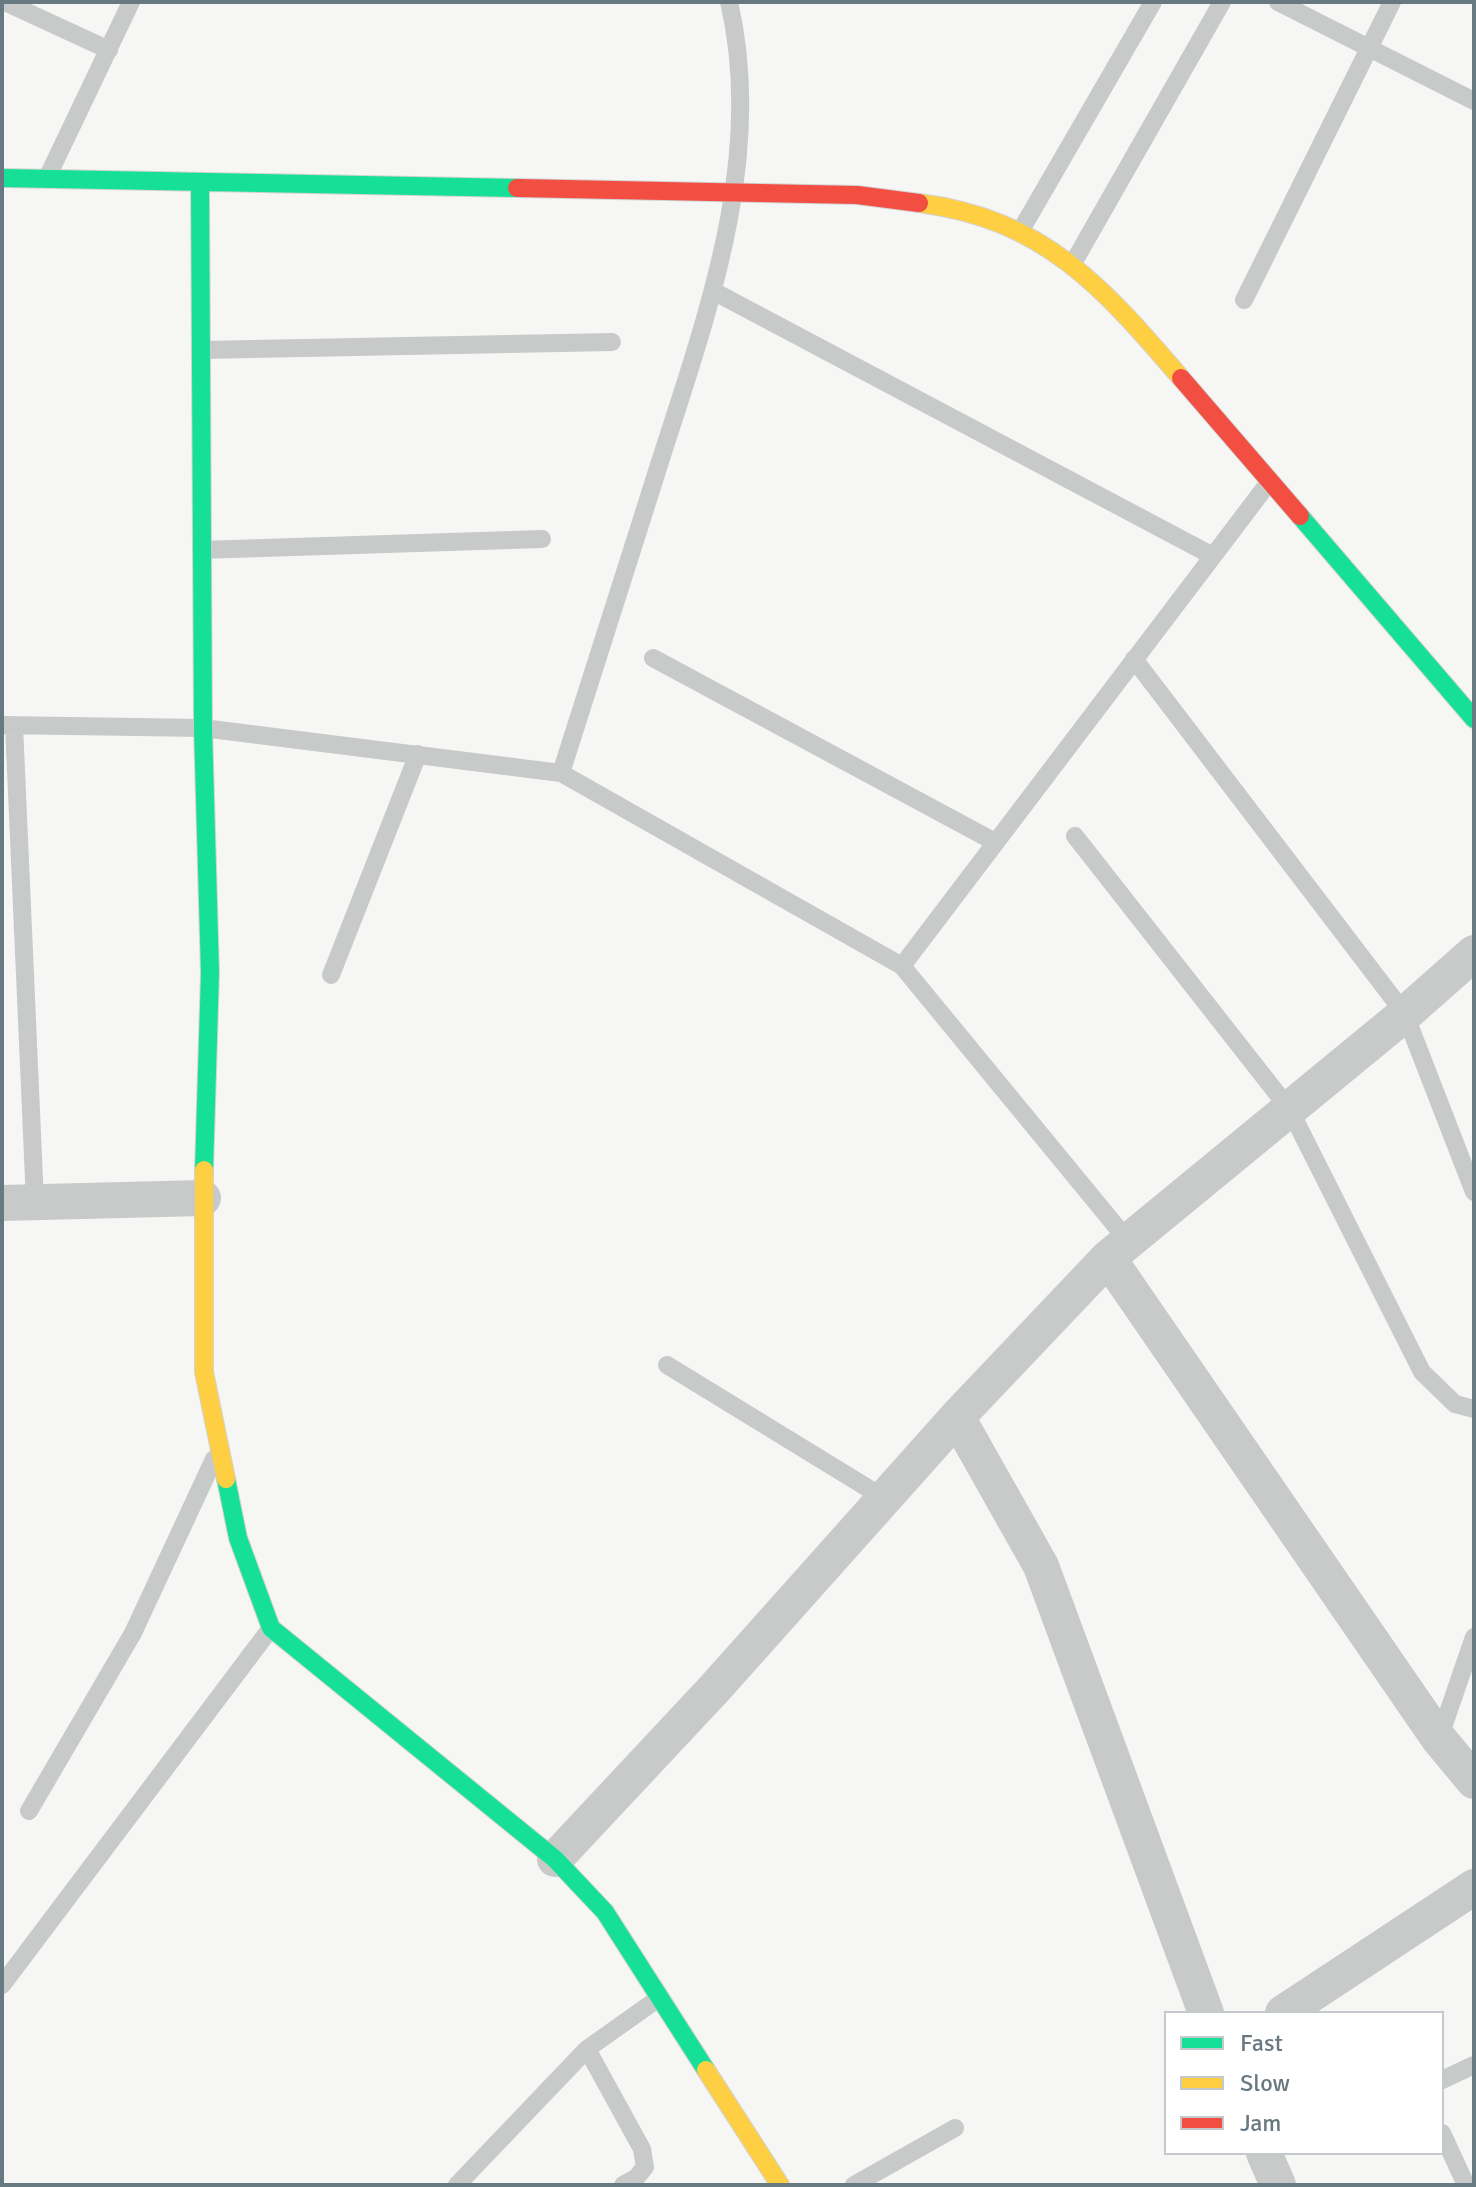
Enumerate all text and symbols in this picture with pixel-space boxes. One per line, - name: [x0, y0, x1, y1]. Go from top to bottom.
- legend: [1164, 2011, 1444, 2155]
- text: Fast: [1240, 2028, 1283, 2058]
- text: Slow: [1240, 2068, 1290, 2098]
- text: Jam: [1240, 2108, 1281, 2138]

